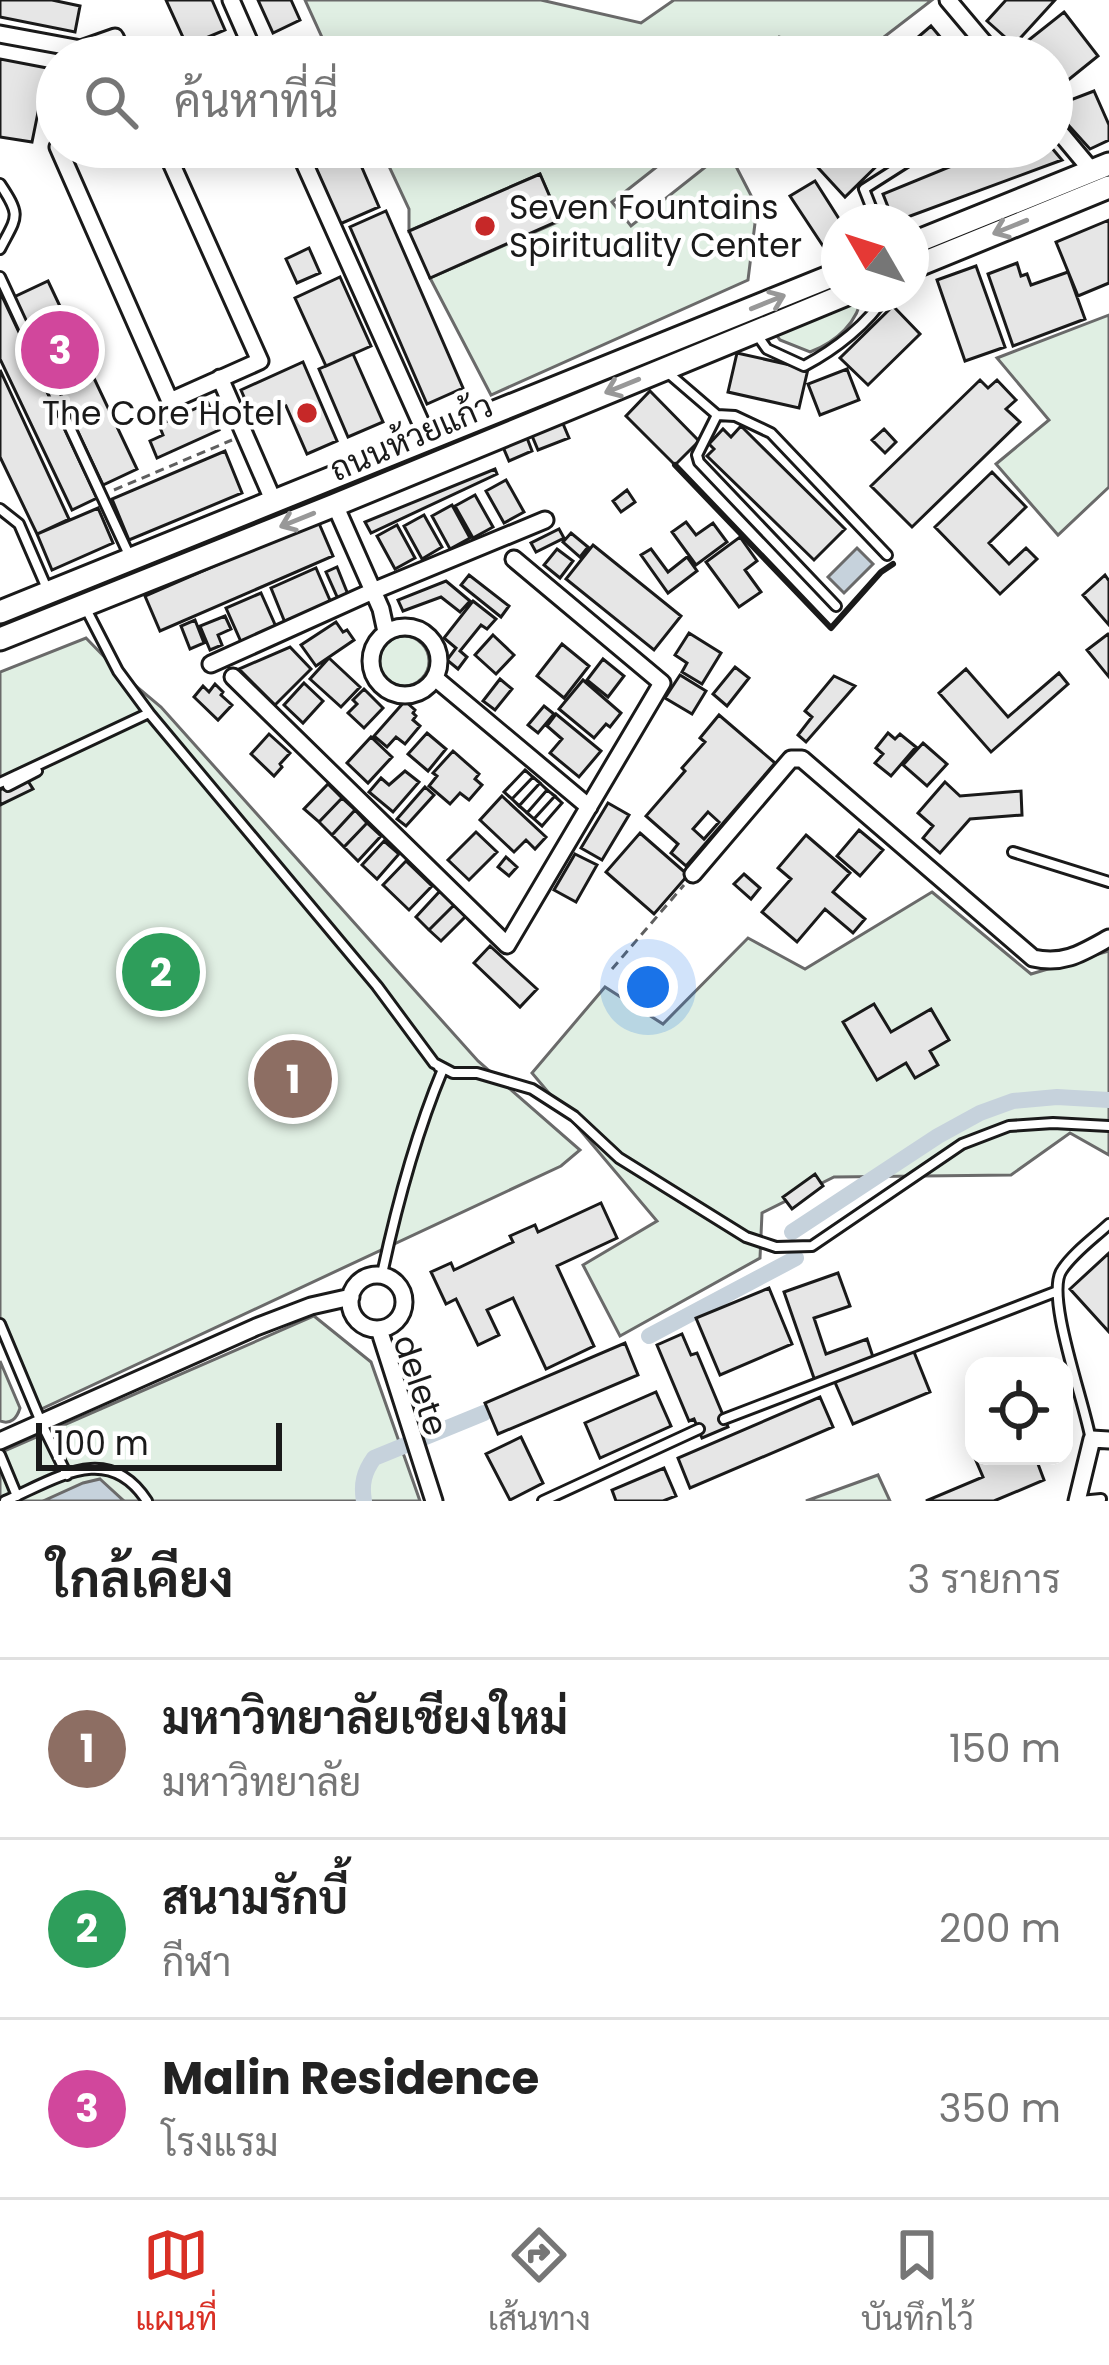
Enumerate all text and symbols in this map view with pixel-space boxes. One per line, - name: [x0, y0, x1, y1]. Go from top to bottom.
- search box: [36, 36, 1073, 168]
- icon: search: [78, 69, 144, 135]
- text: ค้นหาที่นี่: [174, 70, 338, 133]
- place label: Seven Fountains Spirituality Center: [509, 184, 802, 269]
- north arrow: [821, 204, 929, 312]
- marker: Seven Fountains Spirituality Center: [472, 213, 498, 239]
- one-way arrow: [992, 218, 1029, 240]
- one-way arrow: [749, 289, 786, 311]
- pin: 3: [21, 305, 99, 395]
- one-way arrow: [604, 377, 641, 398]
- street label: ถนนห้วยแก้ว: [322, 382, 500, 493]
- place label: The Core Hotel: [42, 390, 283, 437]
- marker: The Core Hotel: [294, 400, 320, 426]
- one-way arrow: [279, 511, 316, 533]
- pin: 2: [122, 927, 200, 1017]
- your location: [618, 957, 678, 1017]
- pin: 1: [254, 1034, 332, 1124]
- street label: delete: [381, 1328, 460, 1442]
- map controls: [965, 1357, 1073, 1465]
- button: locate: [965, 1357, 1073, 1465]
- scale bar: [36, 1417, 282, 1470]
- text: 100 m: [54, 1420, 149, 1467]
- text: ใกล้เคียง: [48, 1543, 234, 1615]
- text: 3 รายการ: [907, 1552, 1061, 1607]
- text: มหาวิทยาลัยเชียงใหม่: [162, 1687, 568, 1750]
- text: 1: [80, 1721, 94, 1776]
- text: 150 m: [949, 1721, 1061, 1776]
- text: มหาวิทยาลัย: [162, 1755, 361, 1810]
- text: สนามรักบี้: [162, 1867, 348, 1930]
- text: 2: [76, 1901, 98, 1956]
- text: 200 m: [939, 1901, 1061, 1956]
- text: กีฬา: [162, 1935, 231, 1990]
- text: Malin Residence: [162, 2047, 539, 2110]
- text: 3: [75, 2081, 99, 2136]
- text: 350 m: [938, 2081, 1061, 2136]
- text: โรงแรม: [162, 2115, 279, 2170]
- tab: แผนที่: [135, 2222, 217, 2344]
- tab: เส้นทาง: [488, 2222, 591, 2344]
- tab: บันทึกไว้: [861, 2222, 974, 2344]

